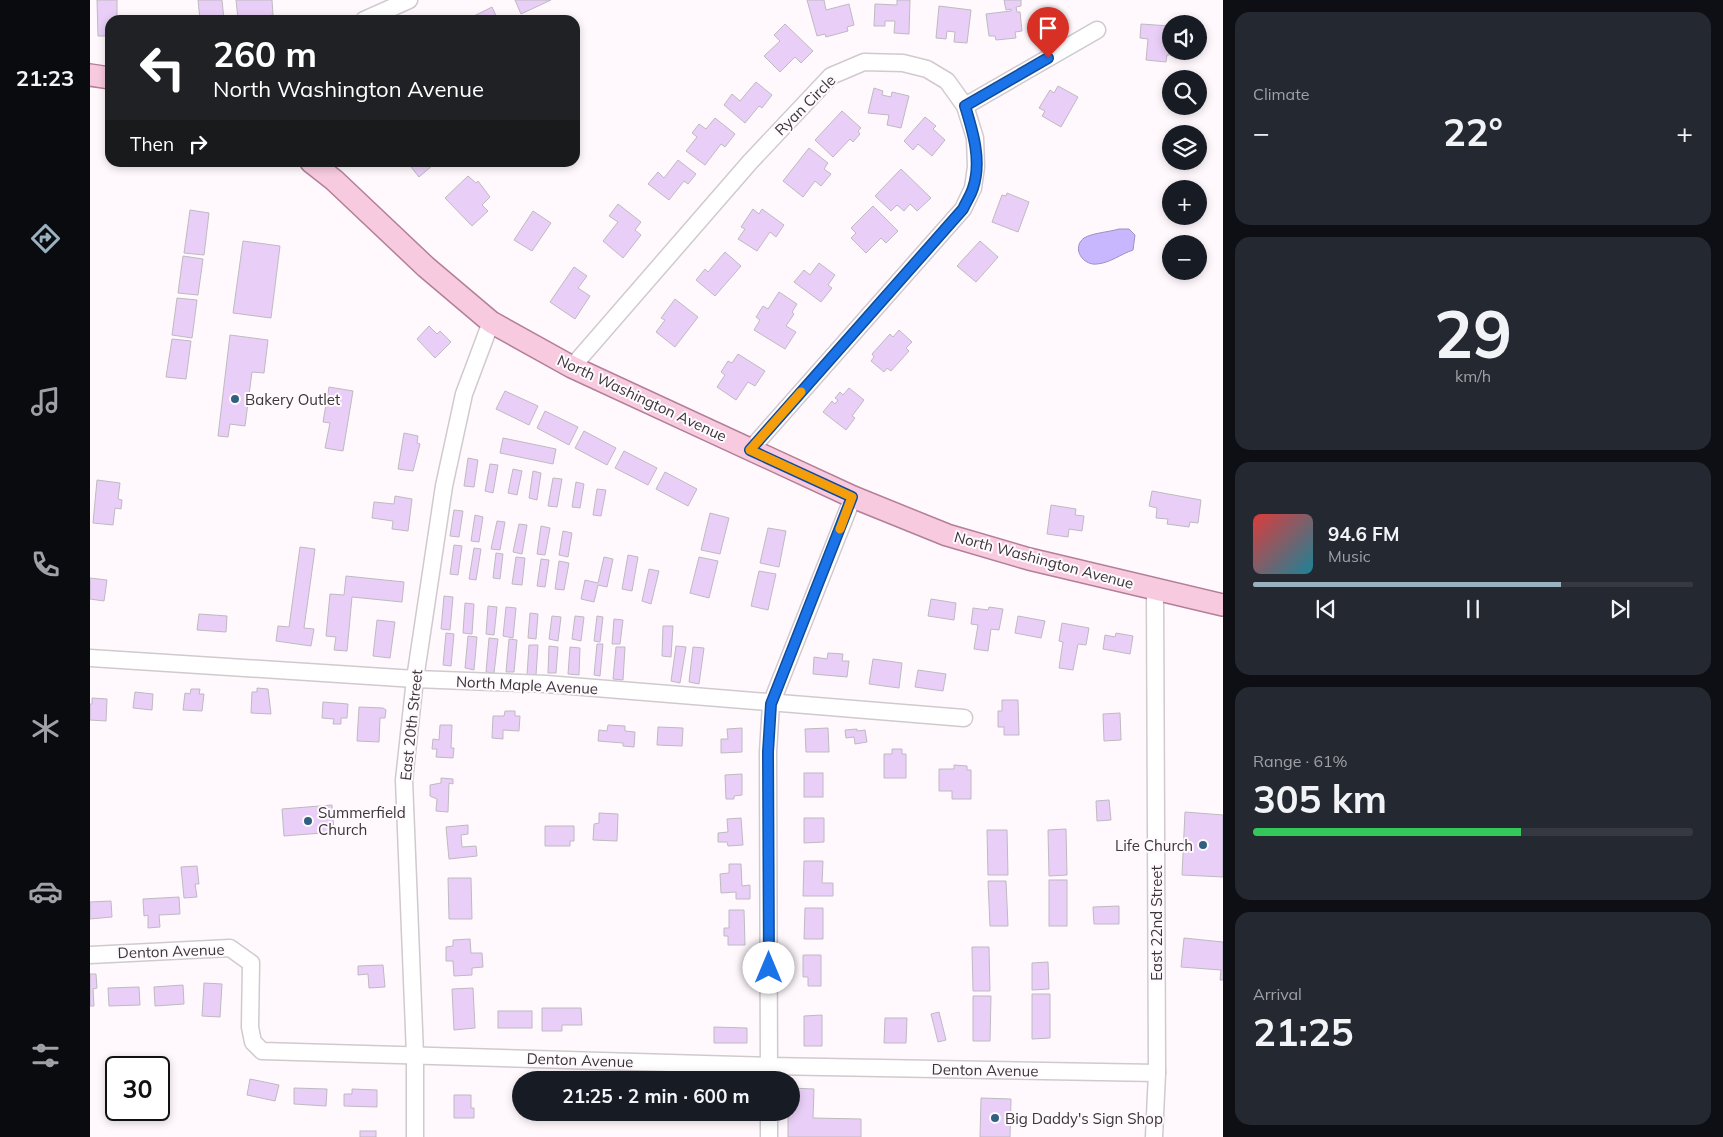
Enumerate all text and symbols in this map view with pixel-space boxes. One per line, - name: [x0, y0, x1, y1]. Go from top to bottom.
- pin: [1027, 7, 1069, 58]
- icon: arrive: [1034, 14, 1062, 42]
- map controls: [1162, 15, 1207, 280]
- button: sound: [1162, 15, 1207, 60]
- text: 260 m: [213, 32, 317, 76]
- icon: left: [130, 35, 195, 100]
- text: 21:23: [16, 64, 74, 92]
- button: search: [1162, 70, 1207, 115]
- street label: Ryan Circle: [771, 71, 839, 139]
- text: North Washington Avenue: [213, 75, 484, 103]
- text: Climate: [1253, 84, 1309, 104]
- text: 22°: [1443, 108, 1503, 156]
- text: −: [1253, 115, 1270, 150]
- text: +: [1676, 115, 1693, 150]
- button: layers: [1162, 125, 1207, 170]
- icon: right: [184, 130, 212, 158]
- text: Then: [130, 132, 174, 156]
- button: +: [1162, 180, 1207, 225]
- icon: directions: [28, 221, 63, 256]
- button: −: [1162, 235, 1207, 280]
- text: 29: [1434, 293, 1512, 374]
- street label: North Washington Avenue: [554, 350, 730, 446]
- text: km/h: [1455, 366, 1491, 386]
- icon: music: [28, 384, 63, 419]
- place label: Bakery Outlet: [245, 390, 340, 409]
- marker: Bakery Outlet: [229, 393, 241, 405]
- text: 94.6 FM: [1328, 522, 1400, 546]
- street label: North Washington Avenue: [952, 527, 1136, 593]
- text: Music: [1328, 546, 1371, 566]
- icon: phone: [28, 547, 63, 582]
- icon: previous: [1312, 595, 1340, 623]
- icon: pause: [1459, 595, 1487, 623]
- icon: next: [1606, 595, 1634, 623]
- street label: East 20th Street: [396, 668, 426, 782]
- street label: North Maple Avenue: [455, 672, 599, 698]
- icon: climate: [28, 711, 63, 746]
- text: Range · 61%: [1253, 751, 1348, 771]
- text: 305 km: [1253, 775, 1387, 823]
- place label: Summerfield Church: [318, 803, 406, 839]
- marker: Summerfield Church: [302, 815, 314, 827]
- place label: Life Church: [1115, 836, 1193, 855]
- marker: Life Church: [1197, 839, 1209, 851]
- street label: East 22nd Street: [1147, 865, 1166, 981]
- icon: car: [28, 874, 63, 909]
- street label: Denton Avenue: [117, 940, 225, 962]
- position arrow: [742, 941, 794, 993]
- text: Arrival: [1253, 984, 1302, 1004]
- text: 21:25: [1253, 1008, 1354, 1056]
- icon: filters: [28, 1038, 63, 1073]
- street label: Denton Avenue: [526, 1049, 634, 1071]
- speed limit sign: 30: [105, 1056, 170, 1121]
- street label: Denton Avenue: [931, 1060, 1039, 1080]
- text: 21:25 · 2 min · 600 m: [562, 1084, 750, 1108]
- place label: Big Daddy's Sign Shop: [1005, 1109, 1163, 1128]
- marker: Big Daddy's Sign Shop: [989, 1112, 1001, 1124]

